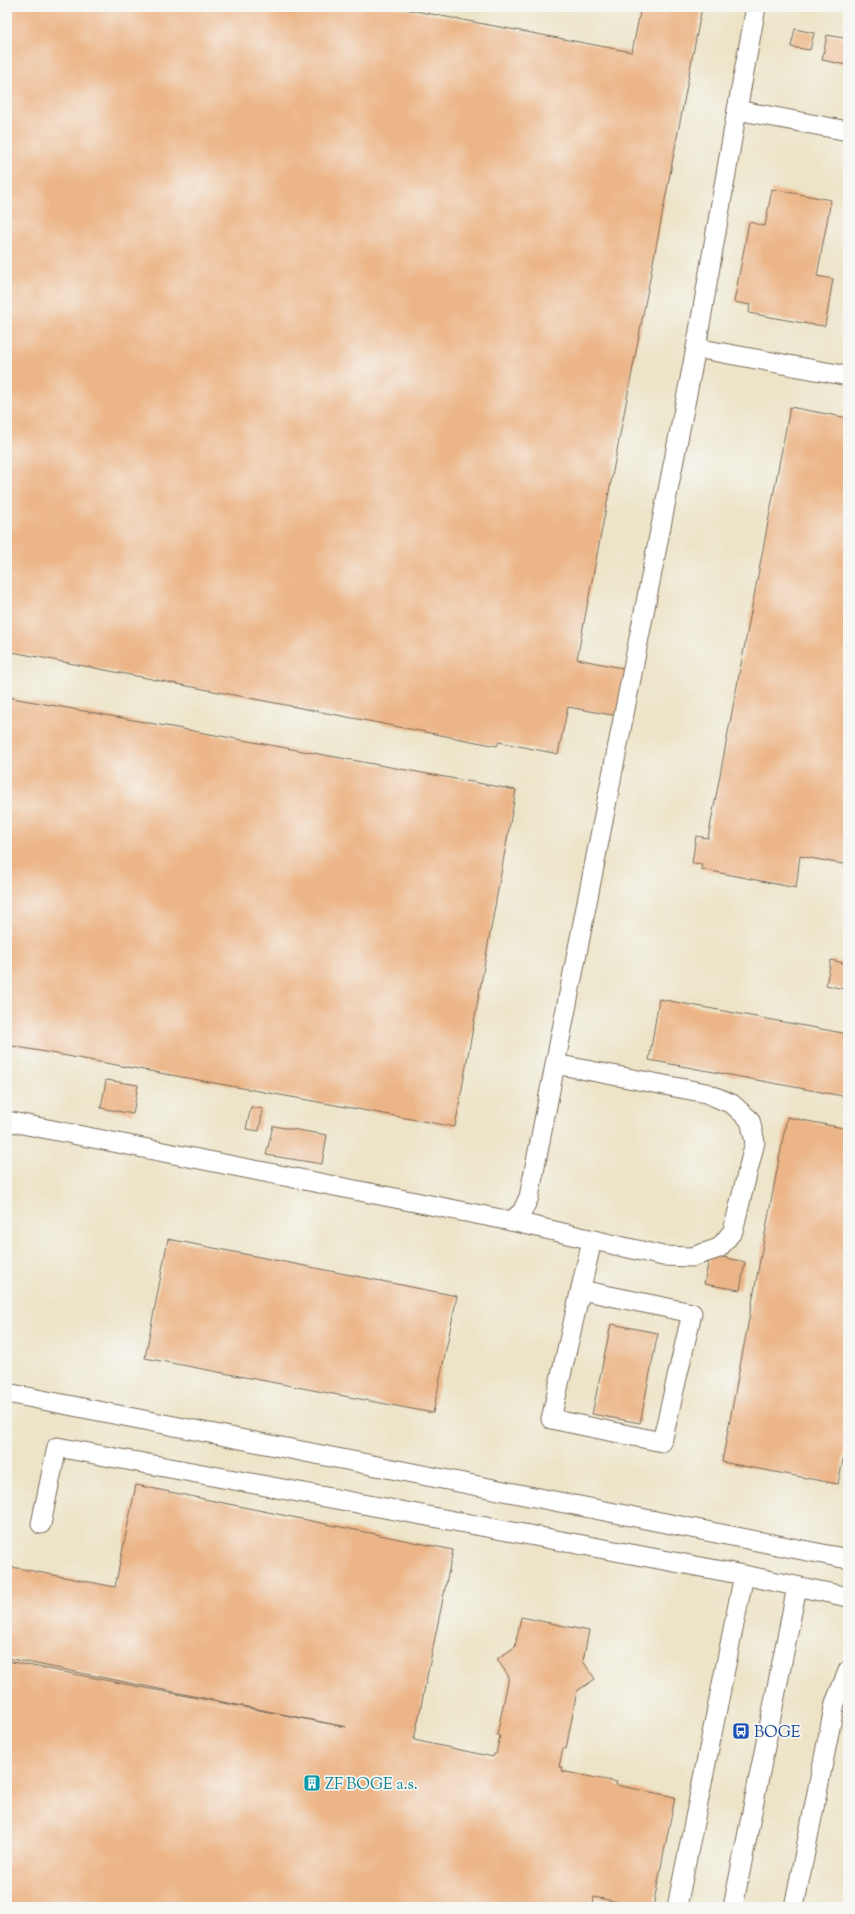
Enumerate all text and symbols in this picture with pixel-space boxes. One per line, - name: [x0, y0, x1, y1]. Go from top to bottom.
- bus stop icon: BOGE: [731, 1721, 751, 1741]
- place label: BOGE: [754, 1722, 801, 1745]
- building icon: ZF BOGE a.s.: [302, 1773, 322, 1793]
- place label: ZF BOGE a.s.: [325, 1774, 418, 1797]

